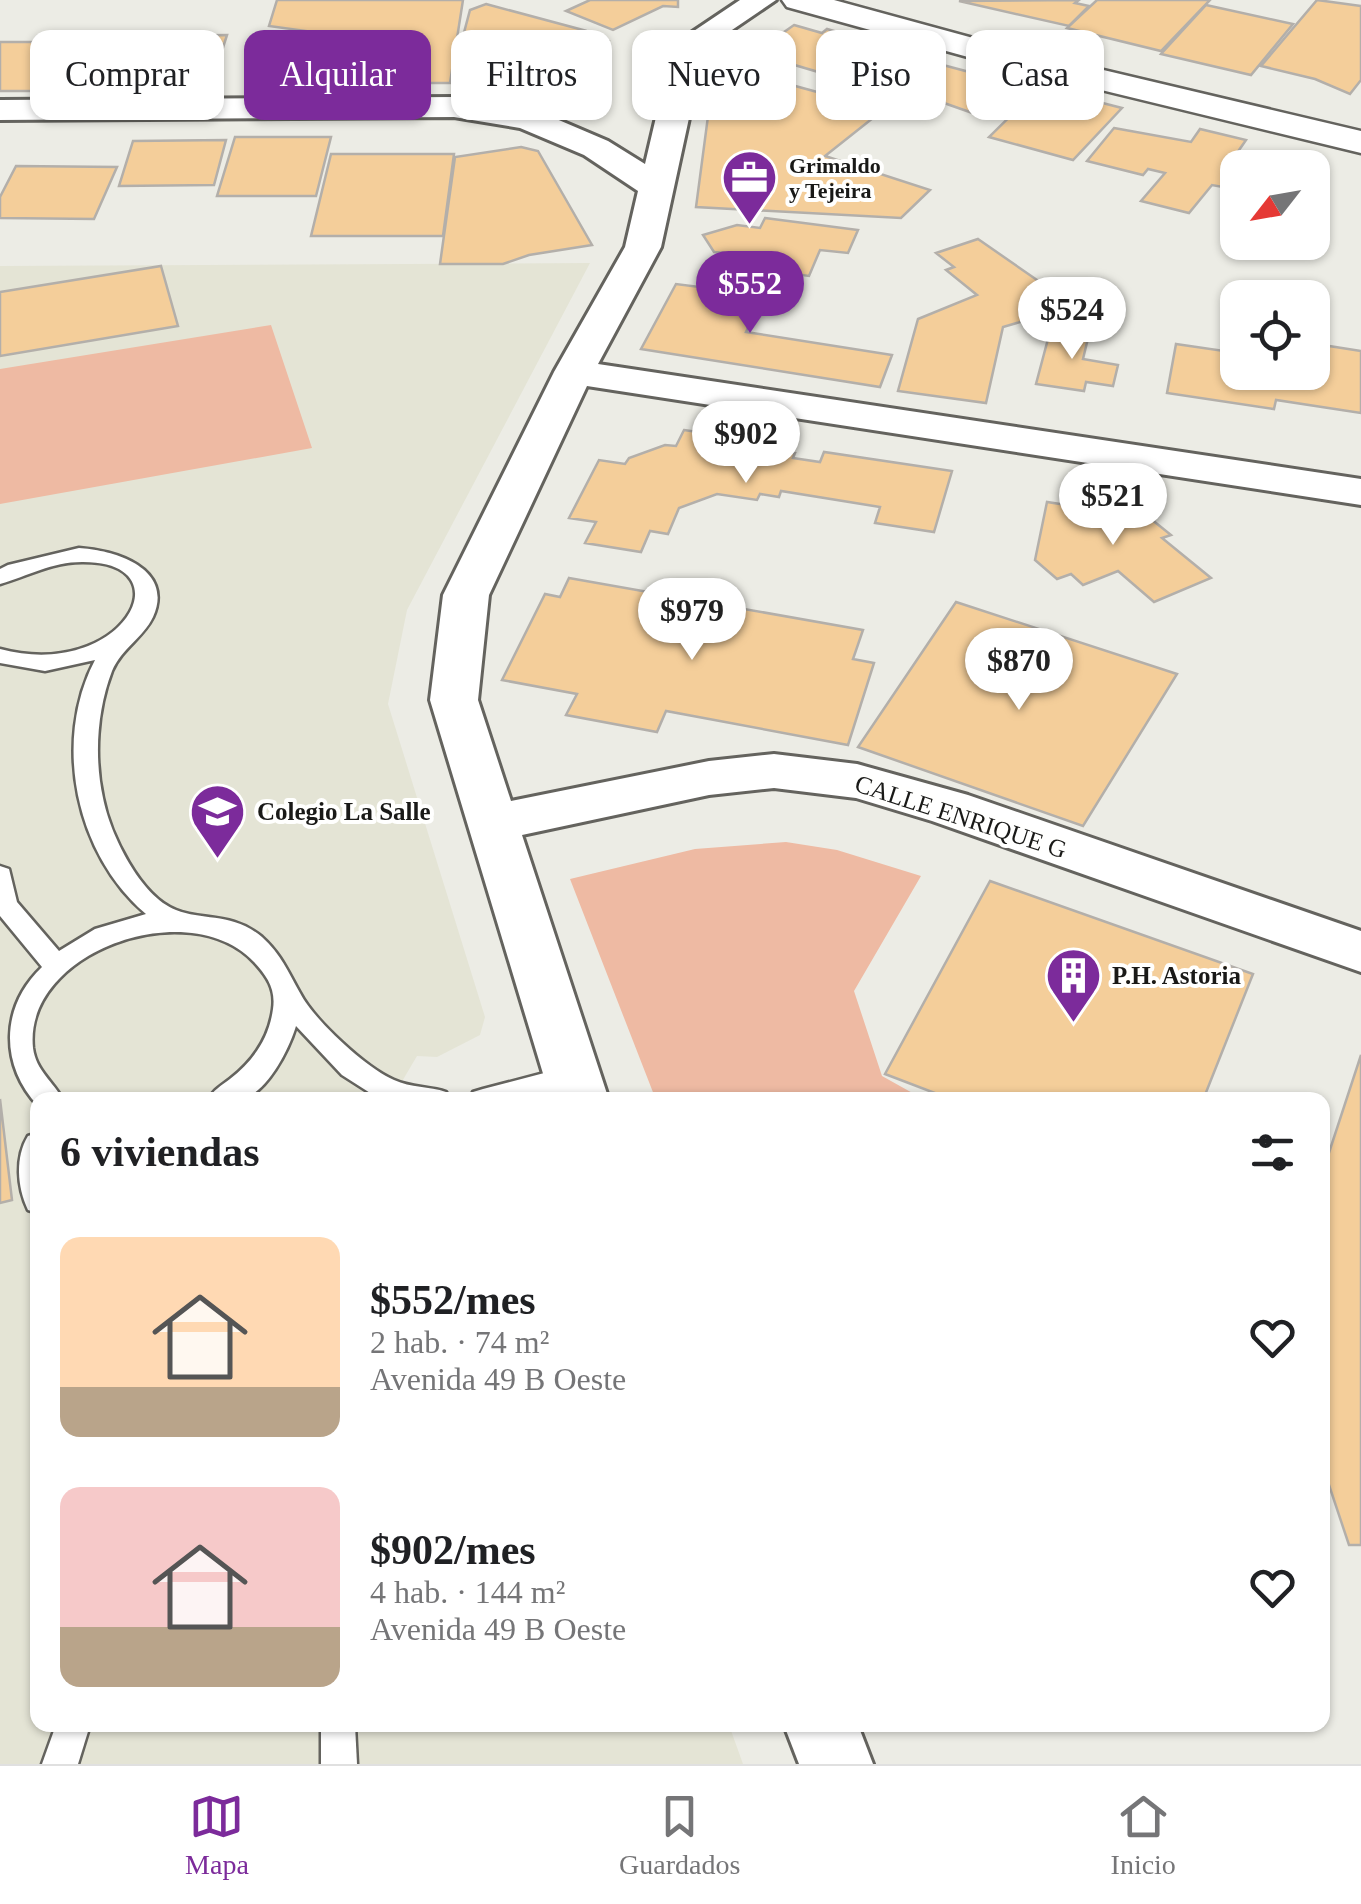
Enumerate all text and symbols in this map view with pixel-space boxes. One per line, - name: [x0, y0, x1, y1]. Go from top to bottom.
- chip: Comprar: [30, 30, 224, 120]
- chip: Alquilar: [244, 30, 431, 120]
- chip: Filtros: [451, 30, 612, 120]
- chip: Nuevo: [632, 30, 796, 120]
- chip: Piso: [816, 30, 946, 120]
- chip: Casa: [966, 30, 1104, 120]
- office icon: Grimaldo y Tejeira: [720, 148, 780, 227]
- north arrow: [1220, 150, 1330, 260]
- map controls: [1220, 150, 1330, 390]
- place label: Grimaldo y Tejeira: [789, 153, 881, 203]
- pin: $552: [691, 251, 809, 336]
- text: $552: [718, 265, 782, 301]
- pin: $524: [1013, 277, 1131, 362]
- button: locate: [1220, 280, 1330, 390]
- text: $524: [1040, 291, 1104, 327]
- pin: $902: [687, 401, 805, 486]
- text: $902: [714, 415, 778, 451]
- pin: $521: [1054, 463, 1172, 548]
- text: $521: [1081, 477, 1145, 513]
- pin: $979: [633, 578, 751, 663]
- text: $979: [660, 592, 724, 628]
- pin: $870: [960, 628, 1078, 713]
- text: $870: [987, 642, 1051, 678]
- street label: CALLE ENRIQUE G: [852, 770, 1070, 863]
- school or university icon: Colegio La Salle: [188, 781, 248, 860]
- place label: Colegio La Salle: [257, 798, 431, 825]
- building icon: P.H. Astoria: [1043, 945, 1103, 1024]
- place label: P.H. Astoria: [1112, 962, 1241, 989]
- icon: filters: [1245, 1125, 1300, 1180]
- text: 6 viviendas: [60, 1129, 260, 1175]
- icon: home: [140, 1277, 260, 1397]
- text: $552/mes: [370, 1277, 536, 1323]
- icon: heart: [1245, 1310, 1300, 1365]
- text: 2 hab. · 74 m²: [370, 1324, 549, 1360]
- text: Avenida 49 B Oeste: [370, 1361, 626, 1397]
- icon: home: [140, 1527, 260, 1647]
- text: $902/mes: [370, 1527, 536, 1573]
- icon: heart: [1245, 1560, 1300, 1615]
- text: 4 hab. · 144 m²: [370, 1574, 565, 1610]
- text: Avenida 49 B Oeste: [370, 1611, 626, 1647]
- tab: Mapa: [185, 1789, 249, 1881]
- tab: Guardados: [619, 1789, 740, 1881]
- tab: Inicio: [1111, 1789, 1176, 1881]

